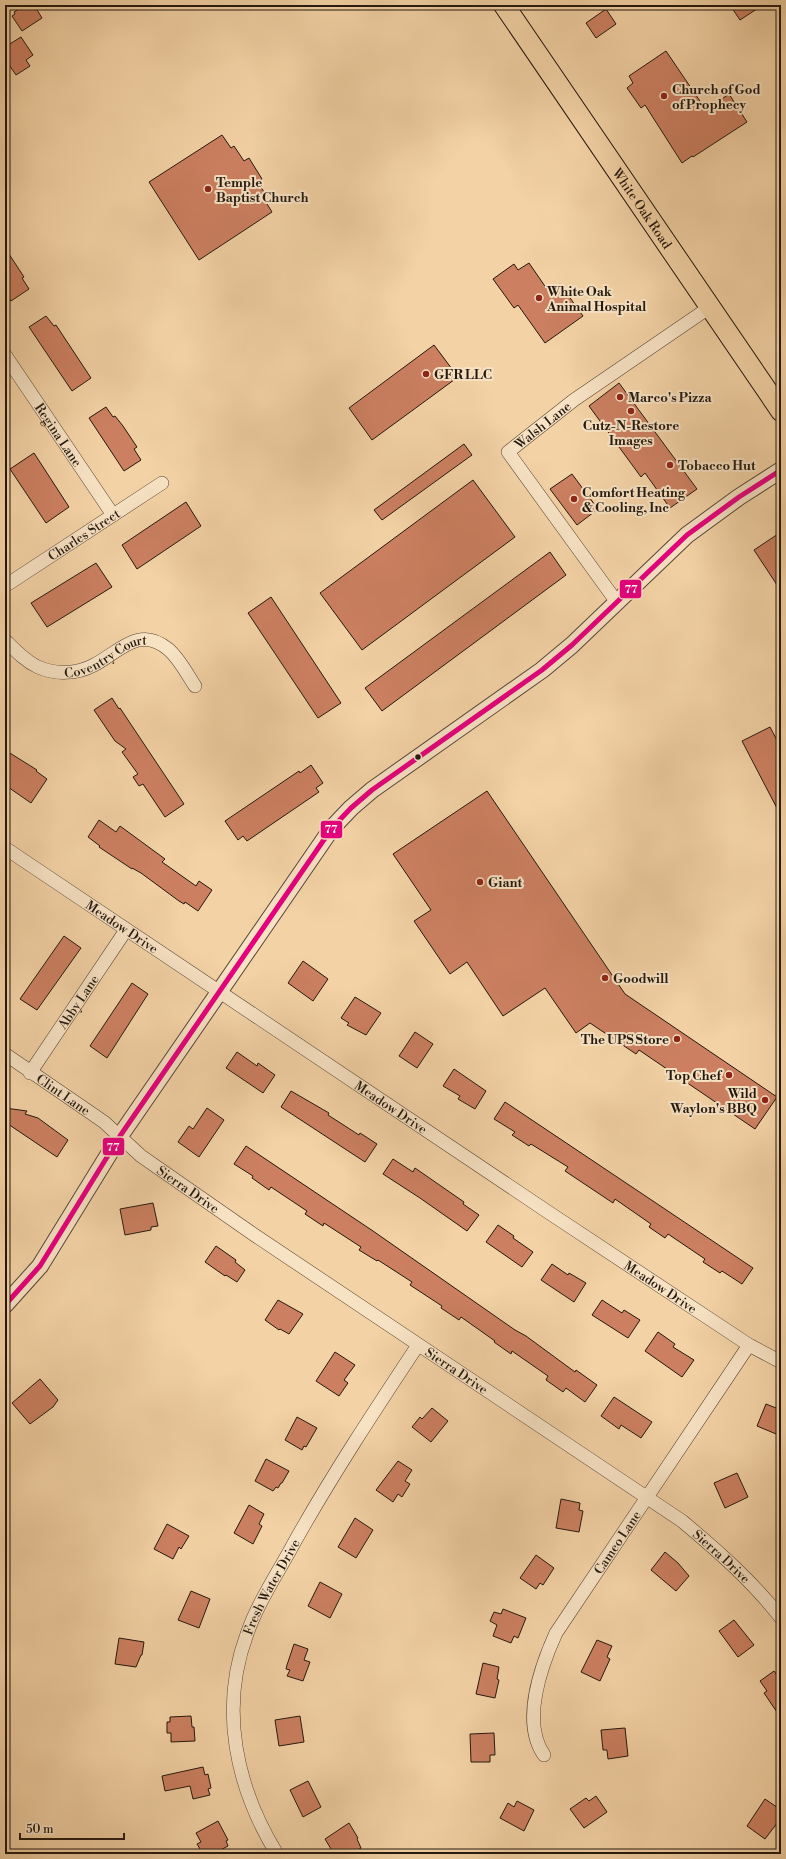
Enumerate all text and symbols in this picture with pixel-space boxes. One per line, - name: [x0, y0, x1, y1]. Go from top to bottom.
- place label: Church of God of Prophecy: [672, 82, 761, 113]
- marker: Church of God of Prophecy: [659, 91, 669, 101]
- street label: White Oak Road: [608, 165, 675, 253]
- place label: Temple Baptist Church: [216, 175, 309, 206]
- marker: Temple Baptist Church: [203, 184, 213, 194]
- place label: White Oak Animal Hospital: [546, 284, 647, 315]
- marker: White Oak Animal Hospital: [534, 293, 544, 303]
- place label: GFR LLC: [434, 367, 492, 383]
- marker: GFR LLC: [421, 369, 431, 379]
- place label: Marco's Pizza: [628, 390, 712, 406]
- marker: Marco's Pizza: [615, 392, 625, 402]
- street label: Walsh Lane: [511, 398, 575, 453]
- street label: Regina Lane: [31, 400, 85, 470]
- marker: Cutz-N-Restore Images: [626, 406, 636, 416]
- place label: Cutz-N-Restore Images: [583, 418, 679, 449]
- place label: Tobacco Hut: [678, 458, 756, 474]
- marker: Tobacco Hut: [665, 460, 675, 470]
- place label: Comfort Heating & Cooling, Inc: [582, 485, 686, 516]
- marker: Comfort Heating & Cooling, Inc: [569, 494, 579, 504]
- street label: Charles Street: [45, 506, 124, 565]
- line badge: 77: [619, 579, 642, 599]
- text: 77: [625, 583, 638, 597]
- street label: Coventry Court: [64, 632, 147, 682]
- unlabelled marker: [413, 752, 423, 762]
- line badge: 77: [320, 820, 343, 839]
- text: 77: [325, 823, 338, 837]
- place label: Giant: [488, 875, 522, 891]
- marker: Giant: [475, 877, 485, 887]
- street label: Meadow Drive: [82, 897, 161, 958]
- place label: Goodwill: [613, 971, 669, 987]
- street label: Abby Lane: [54, 972, 103, 1033]
- marker: Goodwill: [600, 973, 610, 983]
- place label: The UPS Store: [581, 1032, 669, 1048]
- marker: The UPS Store: [672, 1034, 682, 1044]
- place label: Top Chef: [666, 1068, 722, 1084]
- marker: Top Chef: [724, 1070, 734, 1080]
- street label: Clint Lane: [33, 1071, 93, 1119]
- street label: Meadow Drive: [351, 1078, 430, 1138]
- place label: Wild Waylon's BBQ: [669, 1086, 757, 1117]
- marker: Wild Waylon's BBQ: [760, 1095, 770, 1105]
- line badge: 77: [102, 1137, 125, 1156]
- text: 77: [107, 1141, 120, 1155]
- street label: Sierra Drive: [154, 1163, 222, 1217]
- street label: Meadow Drive: [621, 1258, 700, 1318]
- street label: Sierra Drive: [422, 1344, 491, 1398]
- street label: Cameo Lane: [591, 1508, 645, 1577]
- street label: Sierra Drive: [689, 1527, 753, 1587]
- street label: Fresh Water Drive: [240, 1536, 304, 1637]
- scale bar: [20, 1815, 124, 1841]
- text: 50 m: [26, 1822, 54, 1837]

